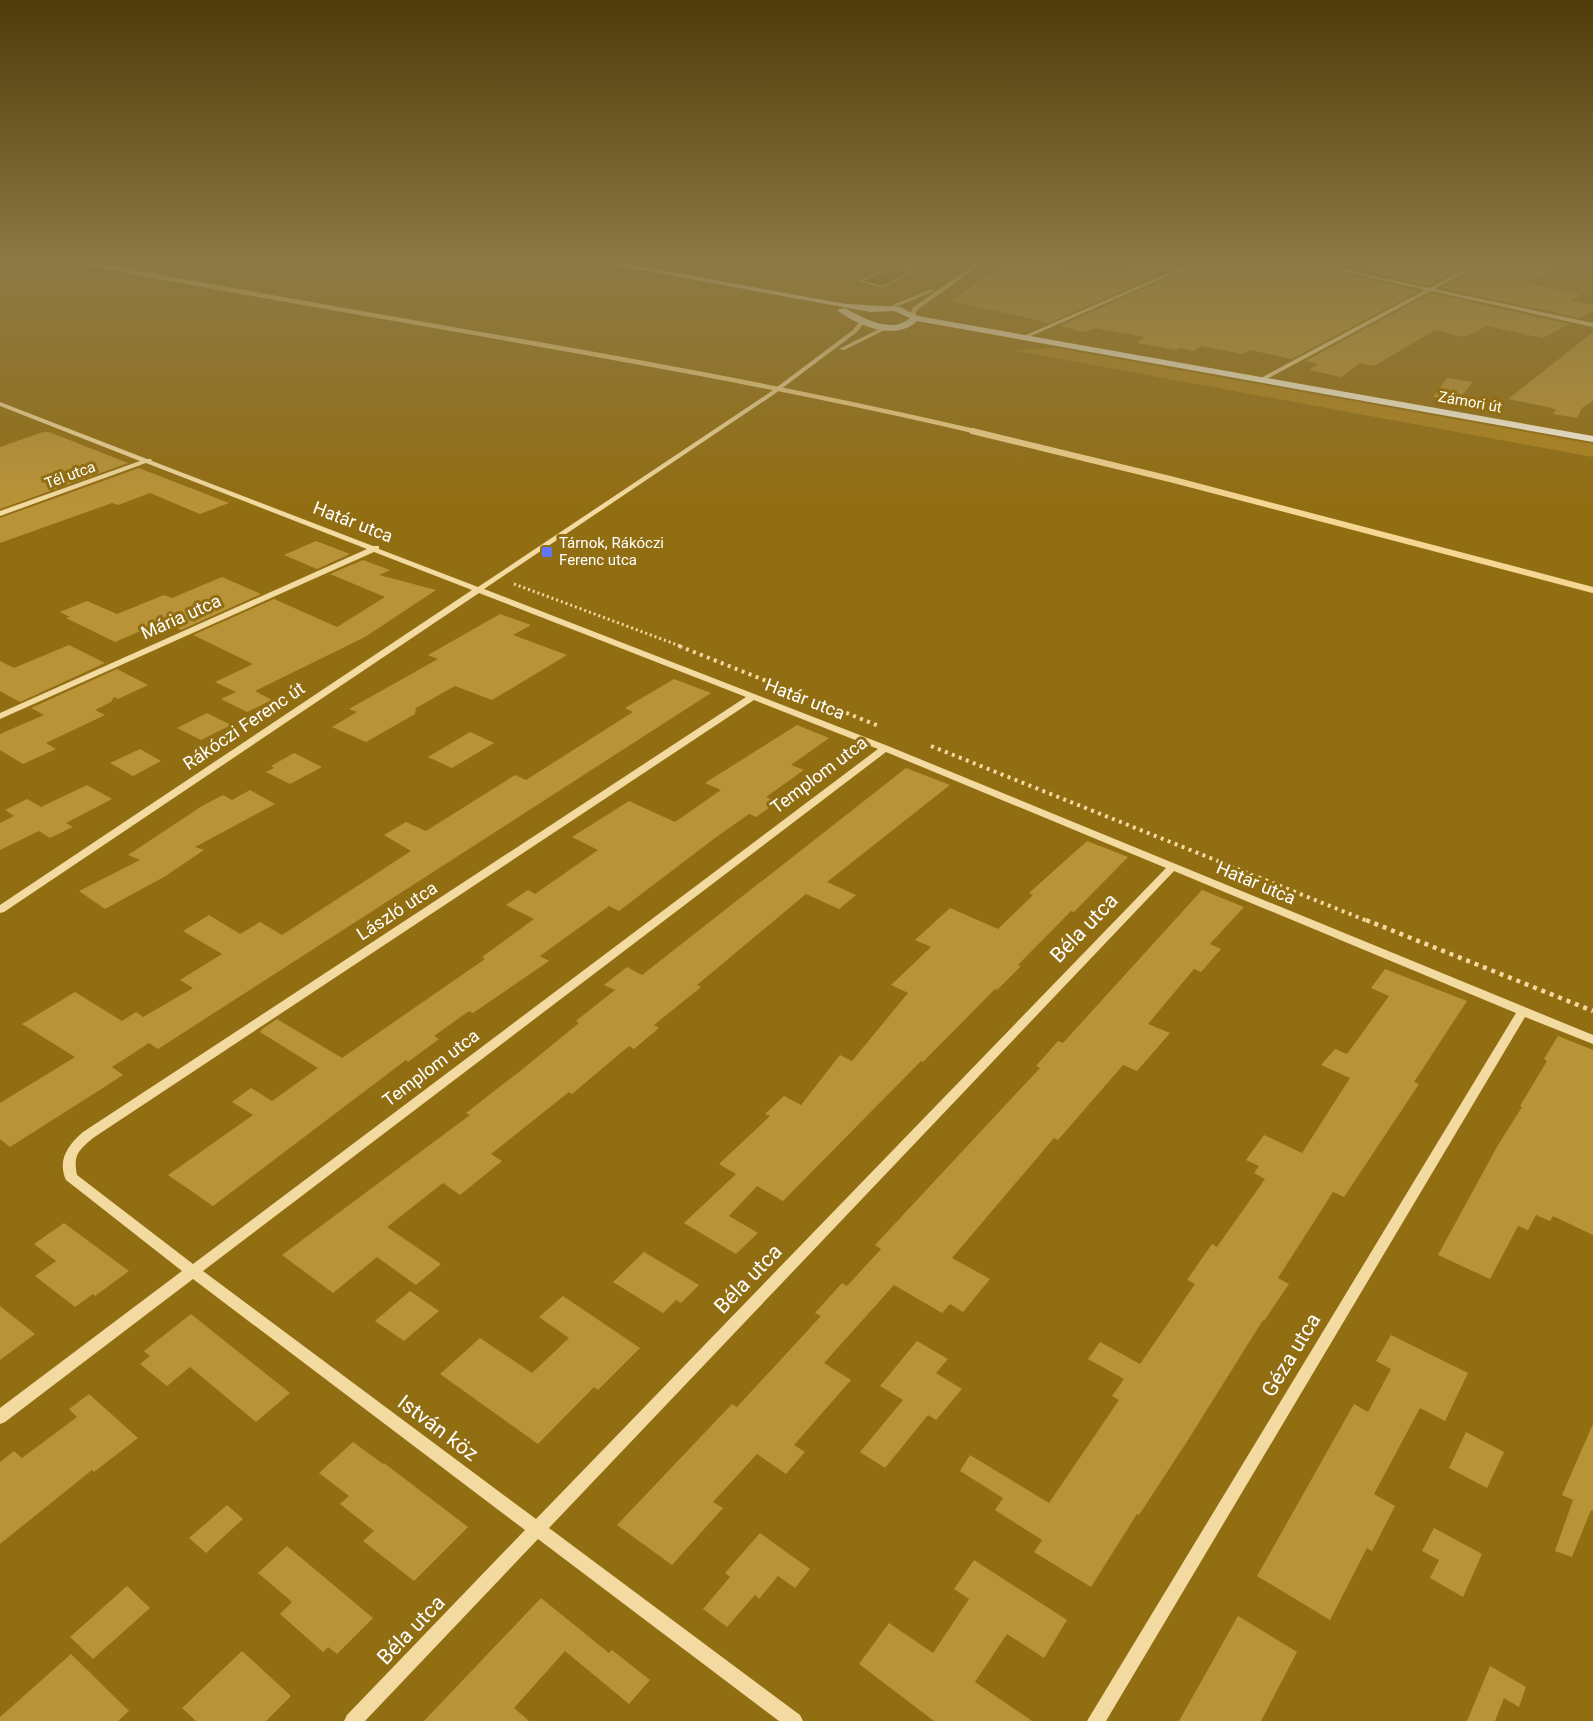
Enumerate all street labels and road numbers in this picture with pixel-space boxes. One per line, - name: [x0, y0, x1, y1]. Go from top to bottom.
- street label: Zámori út: [1437, 388, 1503, 416]
- street label: Tél utca: [42, 458, 98, 492]
- street label: Határ utca: [310, 497, 396, 546]
- street label: Mária utca: [138, 590, 224, 643]
- street label: Határ utca: [762, 674, 848, 723]
- street label: Rákóczi Ferenc út: [179, 677, 309, 774]
- street label: Templom utca: [766, 732, 871, 818]
- street label: Határ utca: [1213, 856, 1299, 909]
- street label: László utca: [352, 877, 441, 944]
- street label: Béla utca: [1045, 888, 1123, 968]
- street label: Templom utca: [378, 1025, 483, 1111]
- street label: Béla utca: [709, 1239, 787, 1319]
- street label: Géza utca: [1257, 1309, 1325, 1401]
- street label: István köz: [393, 1390, 483, 1466]
- street label: Béla utca: [372, 1590, 450, 1670]

